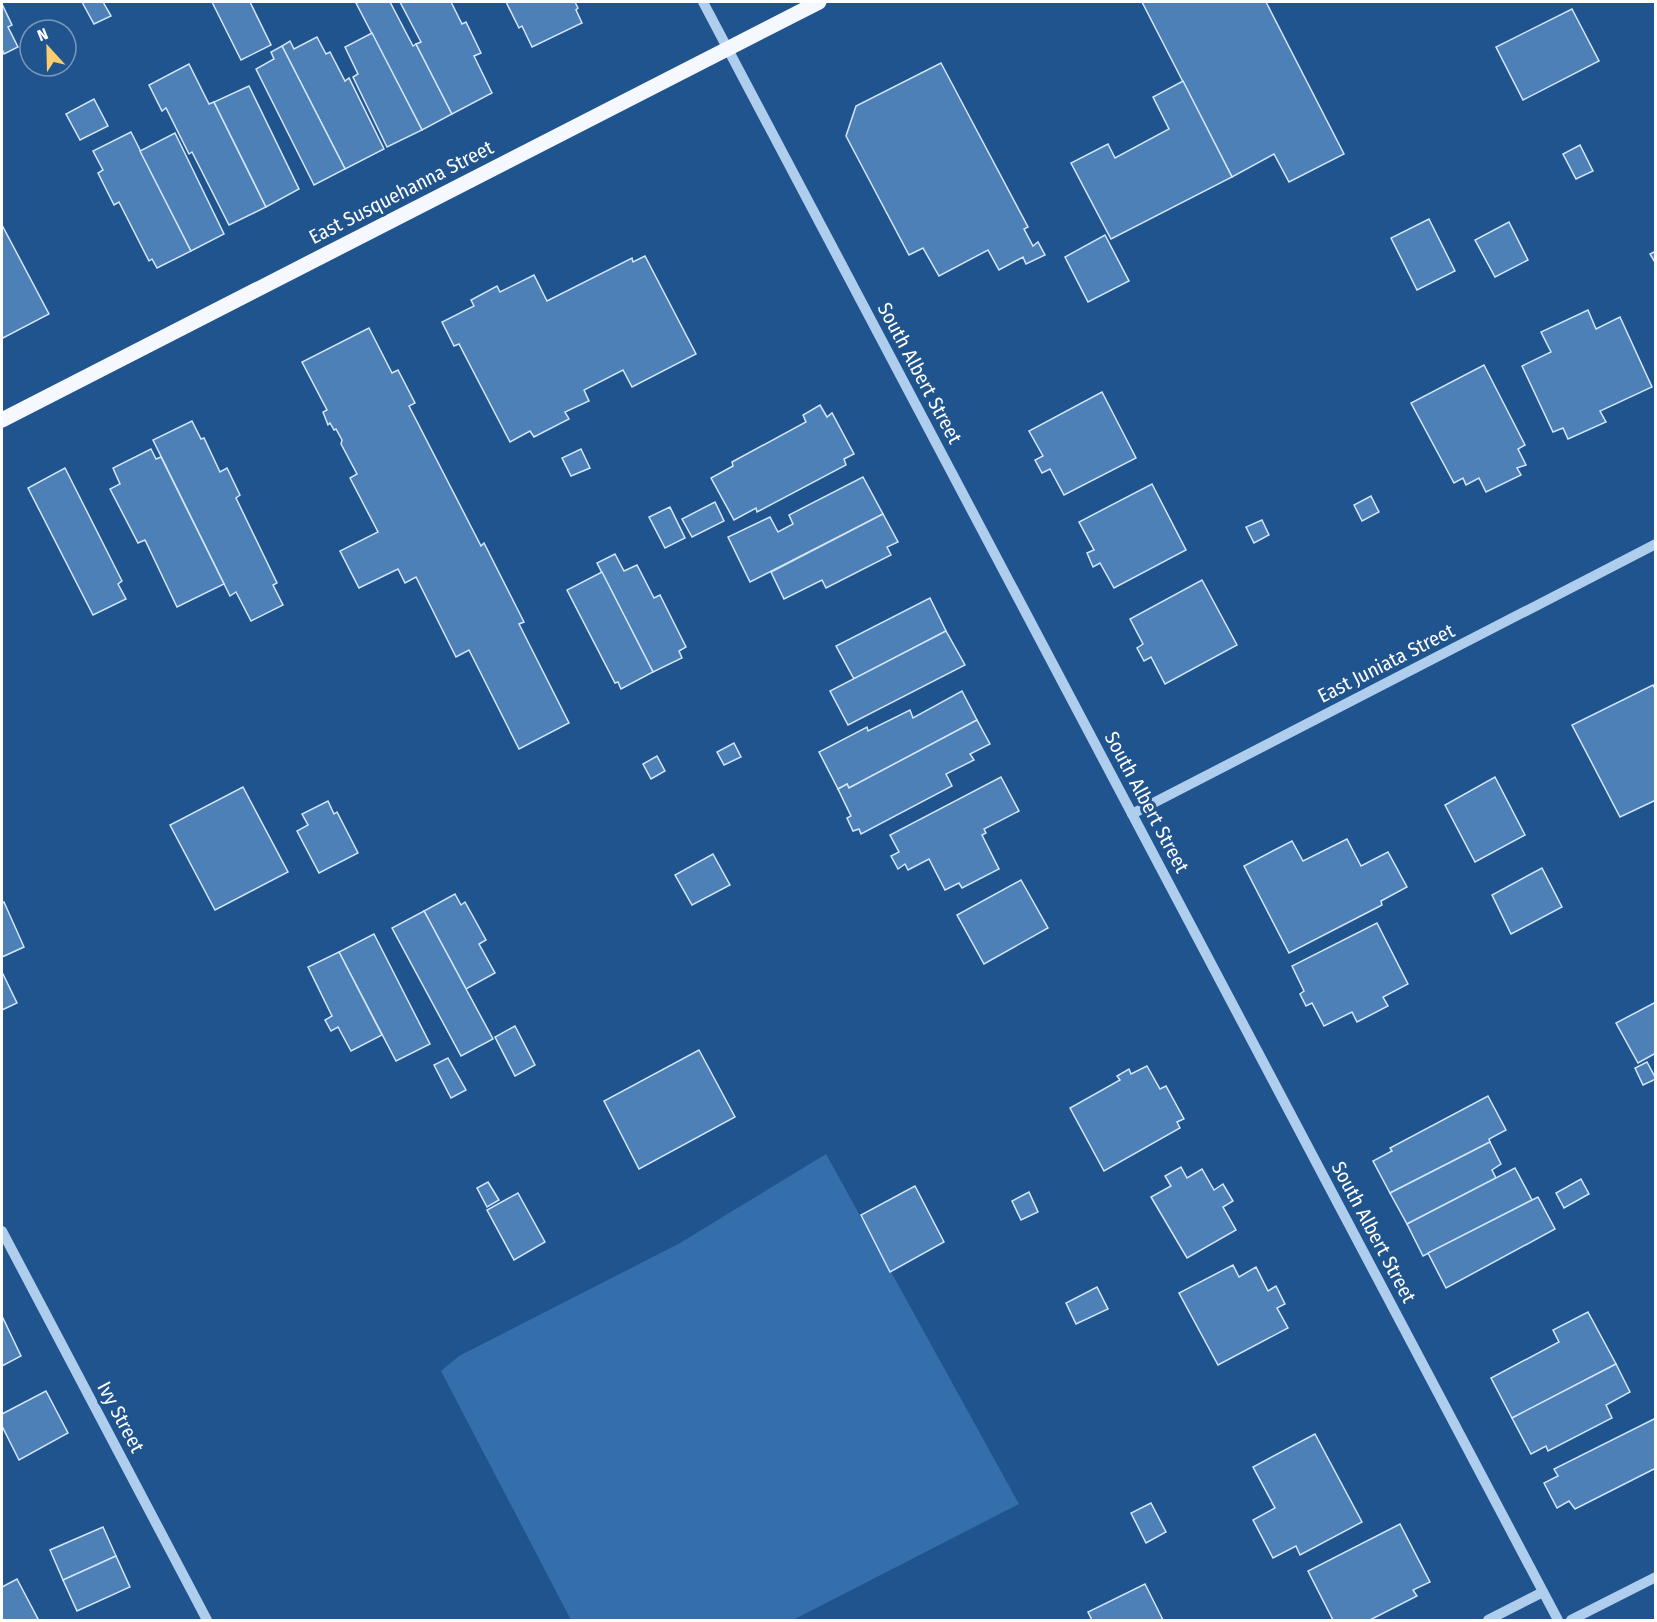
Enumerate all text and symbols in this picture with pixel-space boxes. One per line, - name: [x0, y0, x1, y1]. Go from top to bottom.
- north arrow: [18, 18, 78, 78]
- text: N: [35, 24, 51, 45]
- street label: East Susquehanna Street: [305, 135, 498, 249]
- street label: South Albert Street: [873, 298, 968, 448]
- street label: East Juniata Street: [1314, 618, 1459, 708]
- street label: South Albert Street: [1100, 727, 1195, 877]
- street label: South Albert Street: [1327, 1157, 1422, 1307]
- street label: Ivy Street: [92, 1377, 150, 1457]

